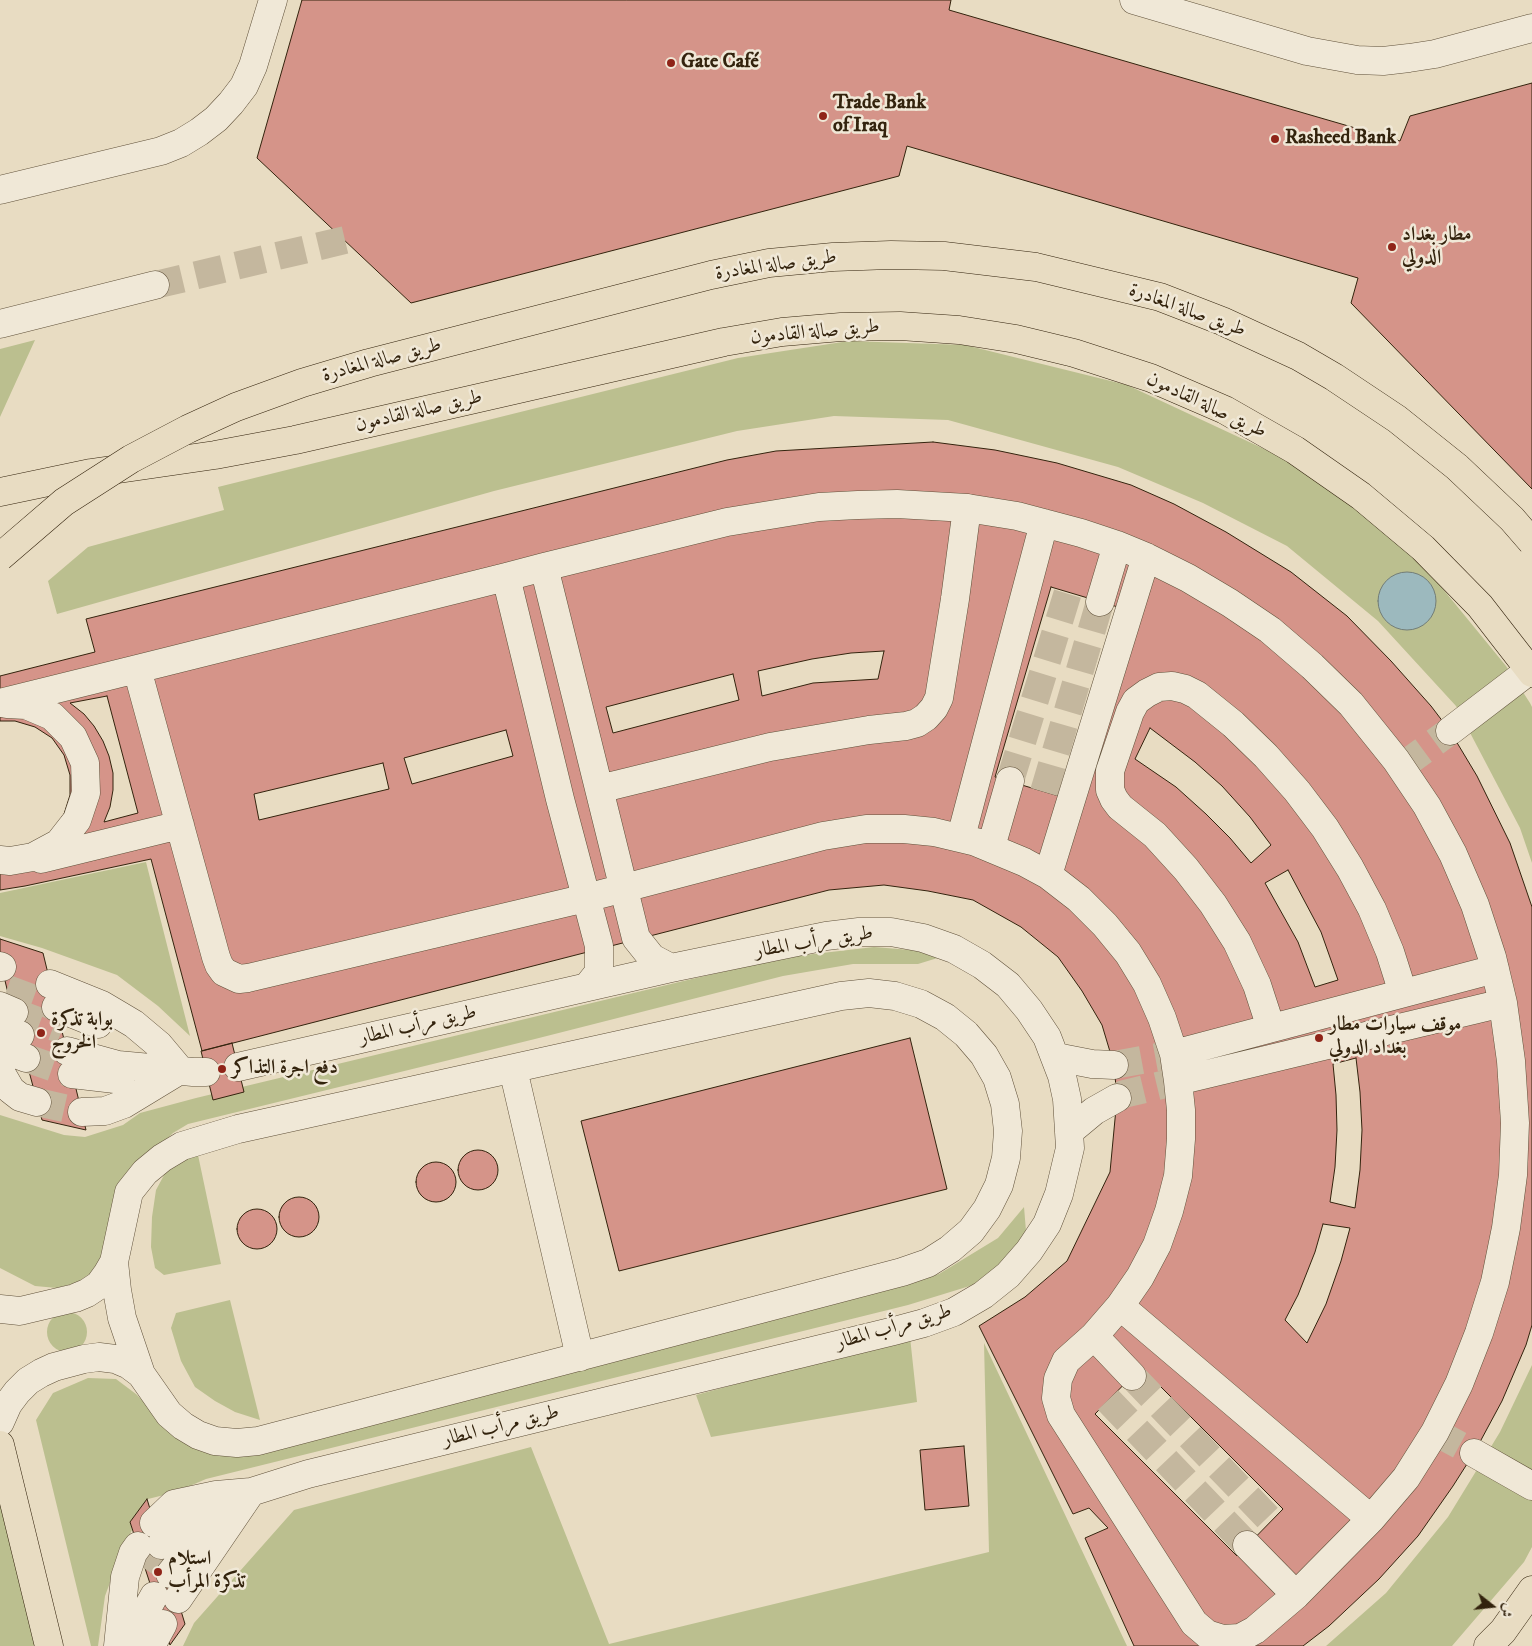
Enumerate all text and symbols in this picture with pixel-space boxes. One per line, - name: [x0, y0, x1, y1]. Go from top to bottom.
- place label: Gate Café: [681, 51, 759, 75]
- marker: Gate Café: [665, 57, 677, 69]
- place label: Trade Bank of Iraq: [833, 92, 926, 139]
- marker: Trade Bank of Iraq: [817, 110, 829, 122]
- place label: Rasheed Bank: [1285, 127, 1396, 151]
- marker: Rasheed Bank: [1269, 133, 1281, 145]
- place label: مطار بغداد الدولي: [1402, 224, 1472, 271]
- marker: مطار بغداد الدولي: [1386, 241, 1398, 253]
- street label: طريق صالة المغادرة: [714, 246, 838, 286]
- street label: طريق صالة المغادرة: [1125, 279, 1249, 343]
- street label: طريق صالة القادمون: [749, 315, 881, 351]
- street label: طريق صالة المغادرة: [320, 334, 444, 388]
- street label: طريق صالة القادمون: [1142, 368, 1270, 444]
- street label: طريق صالة القادمون: [353, 386, 485, 438]
- street label: طريق مرأب المطار: [753, 922, 875, 964]
- street label: طريق مرأب المطار: [357, 1001, 479, 1051]
- place label: بوابة تذكرة الخروج: [51, 1009, 113, 1056]
- place label: موقف سيارات مطار بغداد الدولي: [1329, 1014, 1461, 1061]
- marker: بوابة تذكرة الخروج: [35, 1027, 47, 1039]
- marker: موقف سيارات مطار بغداد الدولي: [1313, 1032, 1325, 1044]
- place label: دفع اجرة التذاكر: [232, 1057, 338, 1081]
- marker: دفع اجرة التذاكر: [216, 1063, 228, 1075]
- street label: طريق مرأب المطار: [833, 1300, 955, 1356]
- street label: طريق مرأب المطار: [440, 1401, 562, 1453]
- place label: استلام تذكرة المرأب: [168, 1548, 245, 1595]
- marker: استلام تذكرة المرأب: [152, 1566, 164, 1578]
- north arrow: [1467, 1581, 1517, 1631]
- text: ش: [1496, 1601, 1517, 1619]

